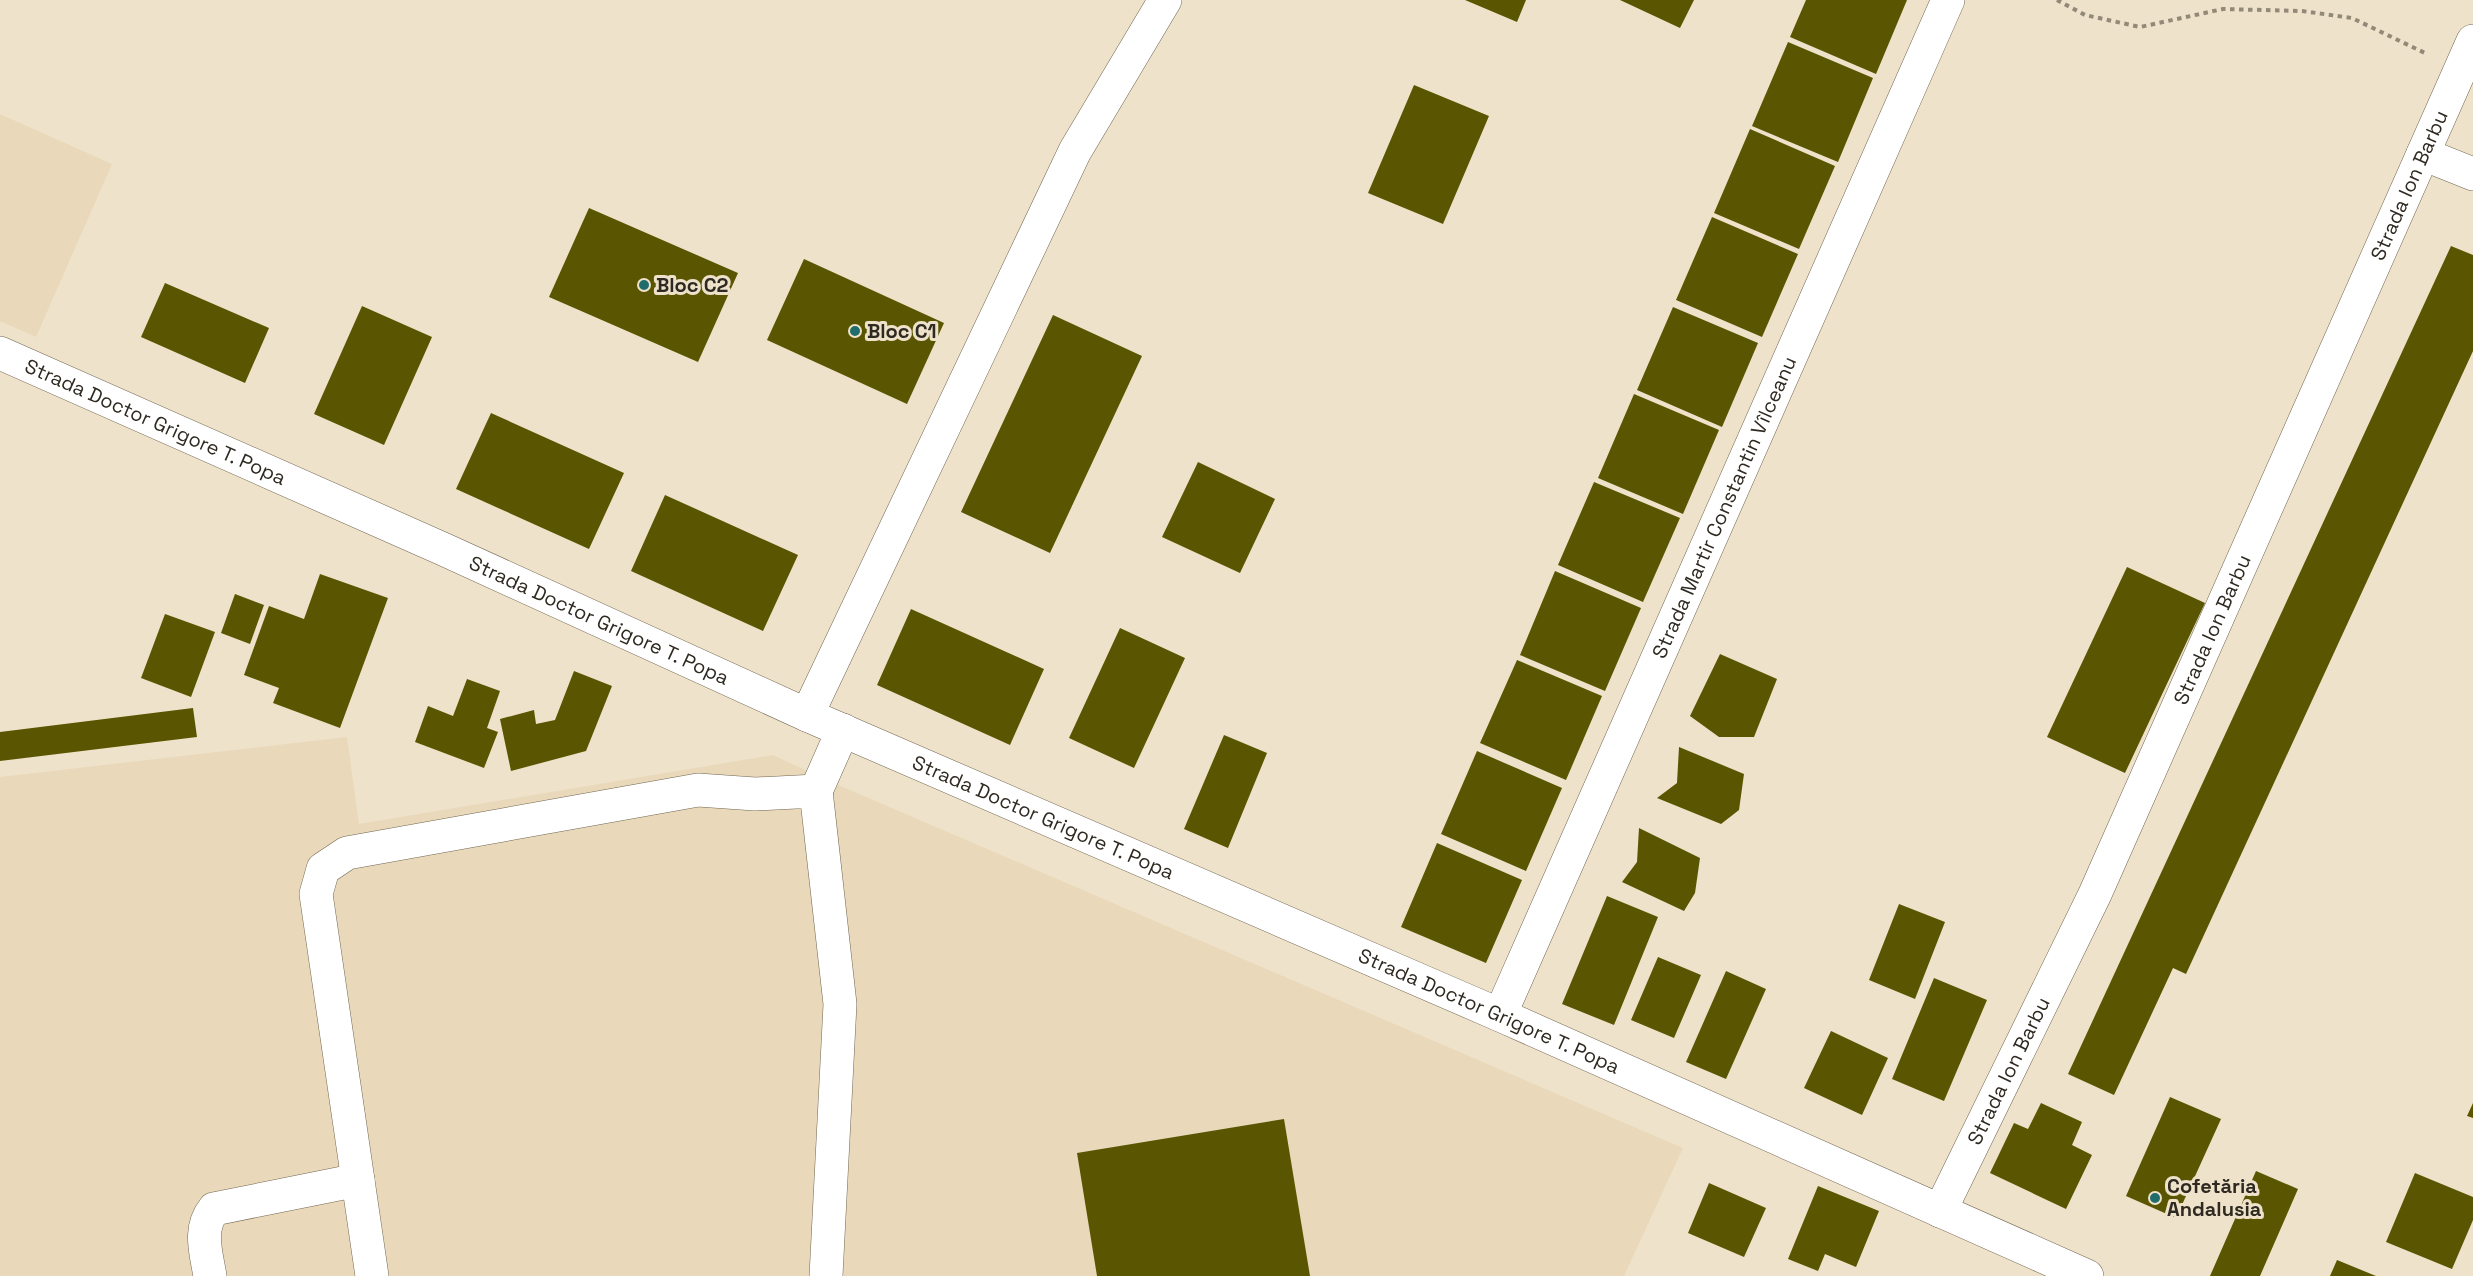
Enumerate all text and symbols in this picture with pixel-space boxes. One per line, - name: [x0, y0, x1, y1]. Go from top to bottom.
- street label: Strada Ion Barbu: [2364, 106, 2454, 264]
- place label: Bloc C2: [656, 272, 729, 298]
- marker: Bloc C2: [637, 278, 651, 292]
- place label: Bloc C1: [867, 318, 937, 344]
- marker: Bloc C1: [848, 324, 862, 338]
- street label: Strada Martir Constantin Vîlceanu: [1646, 352, 1802, 662]
- street label: Strada Doctor Grigore T. Popa: [21, 353, 290, 491]
- street label: Strada Doctor Grigore T. Popa: [465, 550, 733, 691]
- street label: Strada Ion Barbu: [2168, 551, 2257, 709]
- street label: Strada Doctor Grigore T. Popa: [908, 749, 1178, 885]
- street label: Strada Doctor Grigore T. Popa: [1354, 942, 1624, 1080]
- street label: Strada Ion Barbu: [1961, 993, 2056, 1149]
- place label: Cofetăria Andalusia: [2167, 1173, 2262, 1222]
- marker: Cofetăria Andalusia: [2148, 1191, 2162, 1205]

